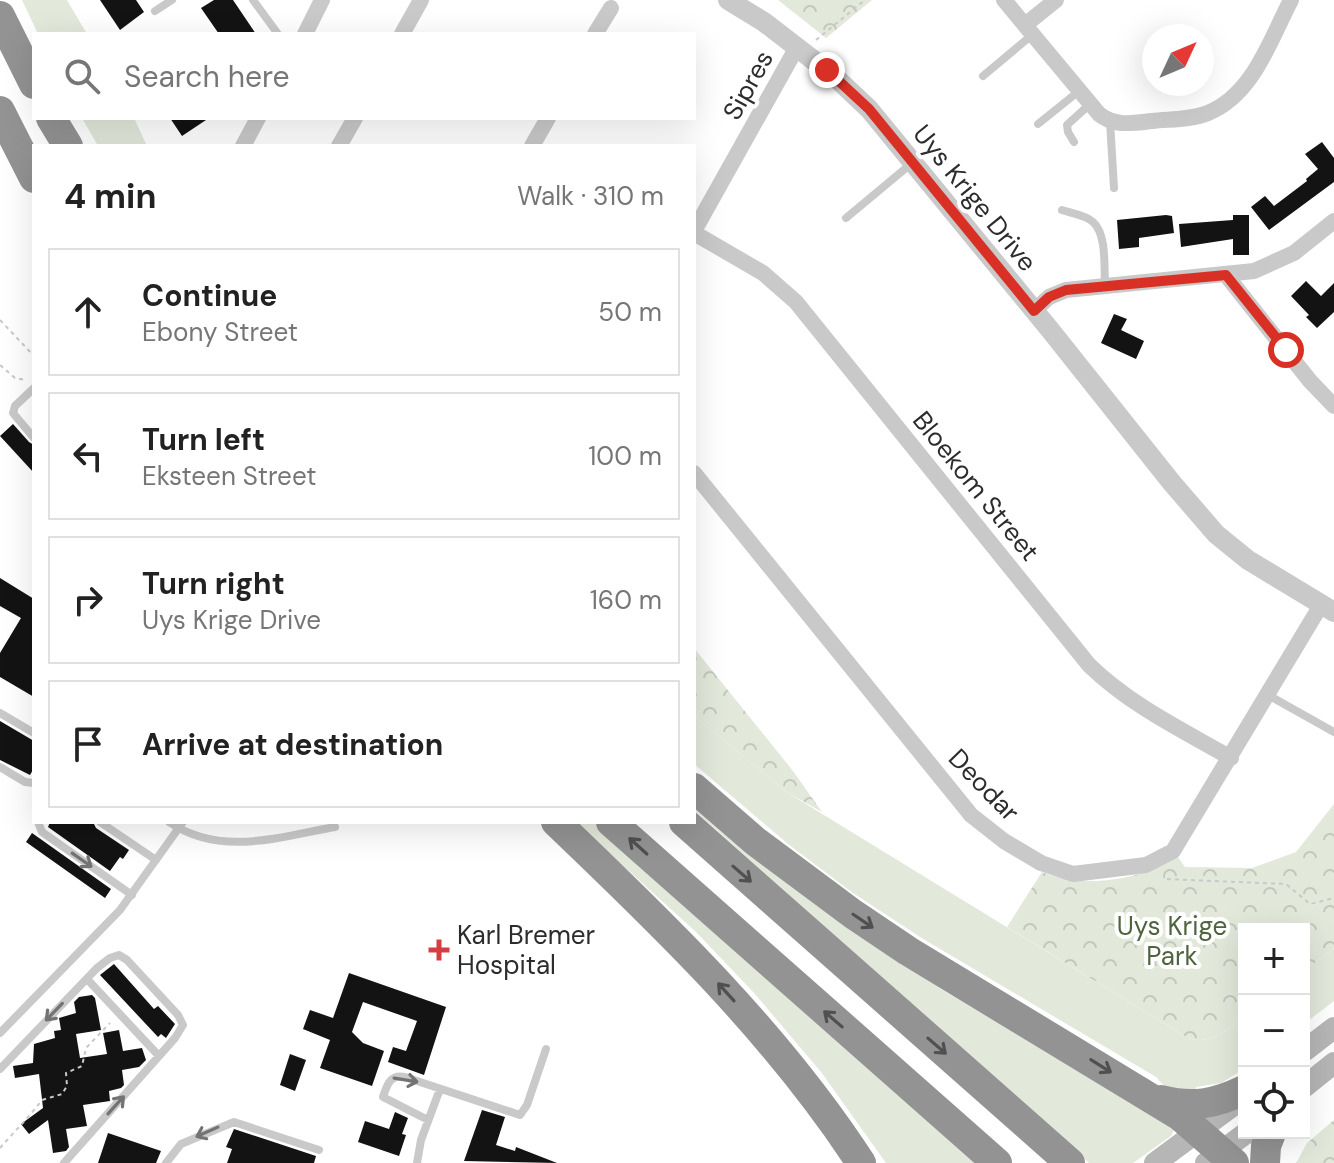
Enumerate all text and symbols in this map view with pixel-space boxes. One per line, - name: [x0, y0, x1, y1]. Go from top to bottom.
- north arrow: [1142, 24, 1214, 96]
- search box: [32, 32, 696, 120]
- street label: Sipres: [715, 44, 781, 126]
- route end: [809, 52, 845, 88]
- icon: search: [60, 54, 104, 98]
- text: Search here: [124, 57, 290, 96]
- street label: Uys Krige Drive: [905, 118, 1045, 278]
- text: 4 min: [64, 174, 156, 219]
- text: Walk · 310 m: [517, 179, 664, 213]
- text: Continue: [142, 276, 277, 315]
- icon: ahead: [66, 290, 110, 334]
- text: 50 m: [598, 295, 662, 329]
- text: Ebony Street: [142, 315, 298, 349]
- route start: [1268, 332, 1304, 368]
- street label: Bloekom Street: [905, 404, 1047, 568]
- text: Turn left: [142, 420, 265, 459]
- icon: left: [66, 434, 110, 478]
- text: 100 m: [588, 439, 662, 473]
- text: Eksteen Street: [142, 459, 316, 493]
- text: Turn right: [142, 564, 285, 603]
- icon: right: [66, 578, 110, 622]
- text: 160 m: [590, 583, 662, 617]
- text: Uys Krige Drive: [142, 603, 321, 637]
- icon: arrive: [66, 722, 110, 766]
- text: Arrive at destination: [142, 725, 443, 764]
- street label: Deodar: [941, 741, 1027, 829]
- one-way arrow: [629, 838, 649, 856]
- one-way arrow: [71, 852, 93, 868]
- one-way arrow: [731, 865, 751, 883]
- park label: Uys Krige Park: [1117, 909, 1227, 973]
- one-way arrow: [851, 913, 874, 929]
- place label: Karl Bremer Hospital: [457, 918, 595, 982]
- map controls: [1238, 923, 1310, 1139]
- button: +: [1238, 923, 1310, 995]
- marker: Karl Bremer Hospital: [428, 939, 450, 961]
- one-way arrow: [717, 983, 735, 1003]
- button: −: [1238, 995, 1310, 1067]
- one-way arrow: [45, 1002, 64, 1021]
- one-way arrow: [823, 1010, 843, 1028]
- one-way arrow: [926, 1037, 946, 1055]
- one-way arrow: [1089, 1058, 1111, 1075]
- button: locate: [1238, 1067, 1310, 1139]
- one-way arrow: [393, 1073, 418, 1088]
- one-way arrow: [107, 1095, 125, 1115]
- one-way arrow: [195, 1126, 220, 1141]

